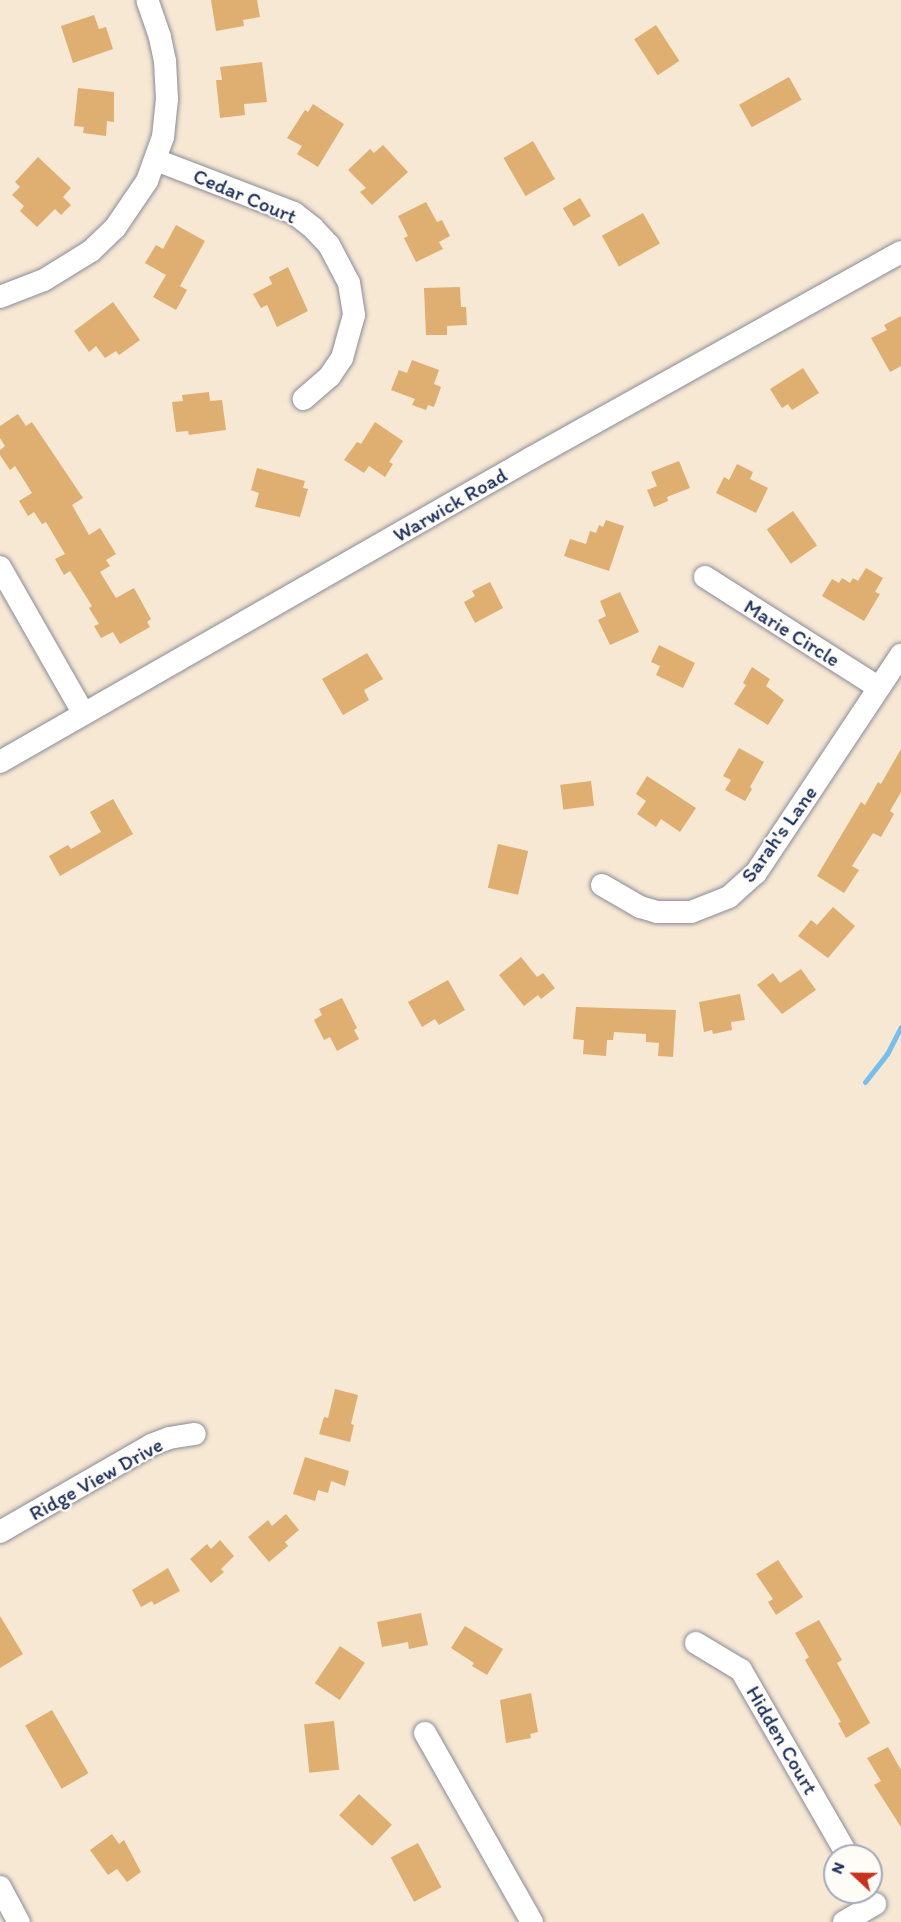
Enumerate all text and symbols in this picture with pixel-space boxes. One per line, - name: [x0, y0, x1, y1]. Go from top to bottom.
- street label: Cedar Court: [189, 163, 301, 229]
- street label: Warwick Road: [389, 462, 511, 548]
- street label: Marie Circle: [739, 594, 845, 672]
- street label: Sarah's Lane: [735, 781, 823, 887]
- street label: Ridge View Drive: [25, 1432, 167, 1526]
- street label: Hidden Court: [741, 1681, 823, 1799]
- north arrow: [823, 1844, 883, 1904]
- text: N: [827, 1859, 849, 1876]

